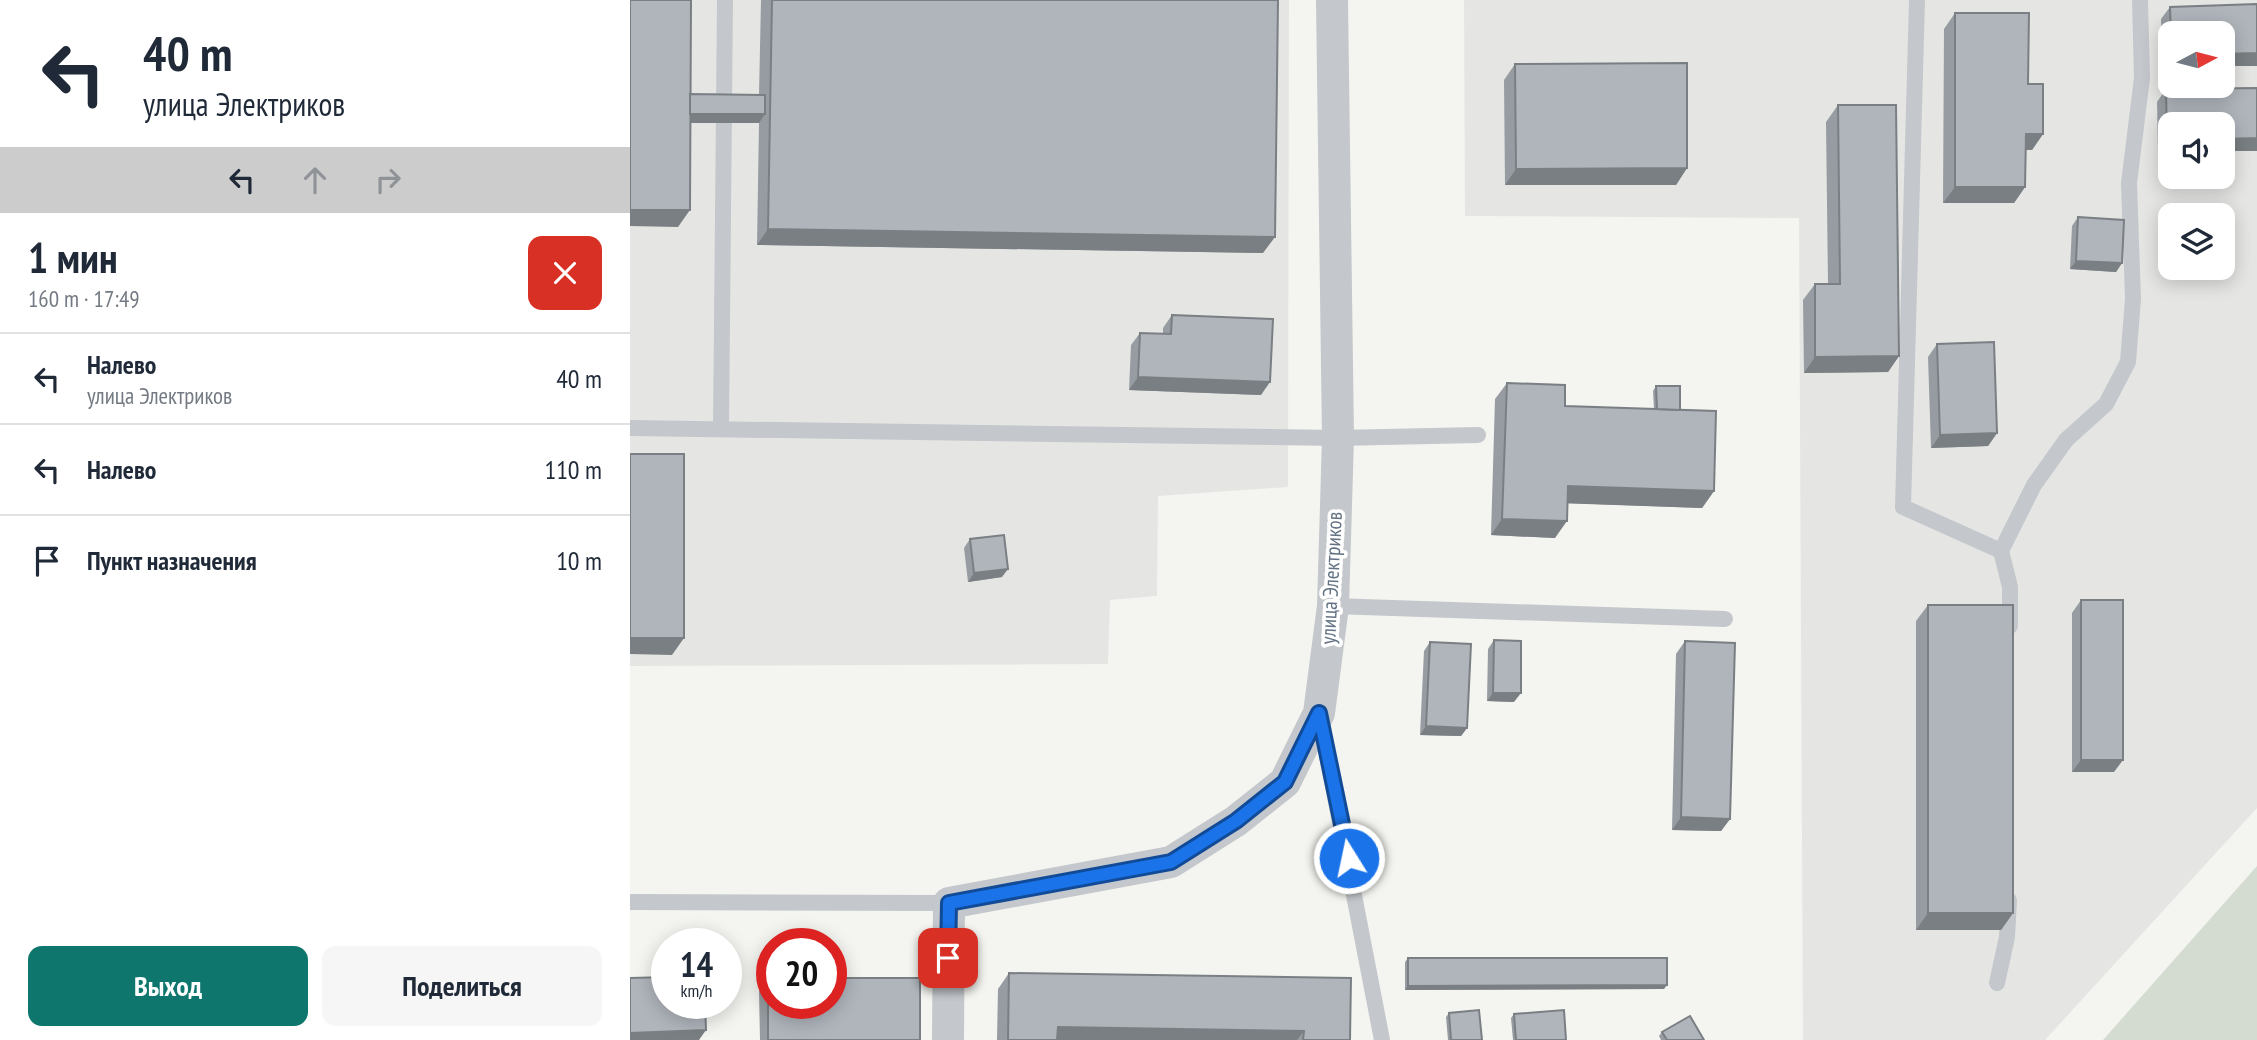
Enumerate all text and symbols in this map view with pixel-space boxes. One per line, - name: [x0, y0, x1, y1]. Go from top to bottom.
- text: 40 m: [143, 21, 232, 85]
- north arrow: [2158, 21, 2235, 98]
- map controls: [2158, 21, 2235, 280]
- icon: left: [28, 28, 119, 119]
- text: улица Электриков: [143, 83, 345, 125]
- button: sound: [2158, 112, 2235, 189]
- icon: left: [223, 161, 261, 199]
- icon: ahead: [296, 161, 334, 199]
- icon: right: [369, 161, 407, 199]
- button: layers: [2158, 203, 2235, 280]
- text: 1 мин: [28, 230, 118, 285]
- button: close: [528, 236, 602, 310]
- text: 160 m · 17:49: [28, 284, 140, 313]
- text: Налево: [87, 348, 156, 381]
- icon: left: [28, 360, 66, 398]
- text: 40 m: [556, 362, 602, 395]
- text: улица Электриков: [87, 381, 232, 410]
- icon: left: [28, 451, 66, 489]
- text: Налево: [87, 453, 156, 486]
- text: 110 m: [544, 453, 602, 486]
- street label: улица Электриков: [1314, 511, 1348, 645]
- icon: arrive: [28, 542, 66, 580]
- text: Пункт назначения: [87, 544, 257, 577]
- text: 10 m: [556, 544, 602, 577]
- position arrow: [1312, 821, 1386, 895]
- speed limit sign: 20: [756, 928, 847, 1019]
- pin: [918, 928, 978, 988]
- icon: arrive: [929, 939, 967, 977]
- text: 14: [680, 941, 713, 987]
- button: Выход: [28, 946, 308, 1026]
- button: Поделиться: [322, 946, 602, 1026]
- text: km/h: [681, 979, 712, 1002]

